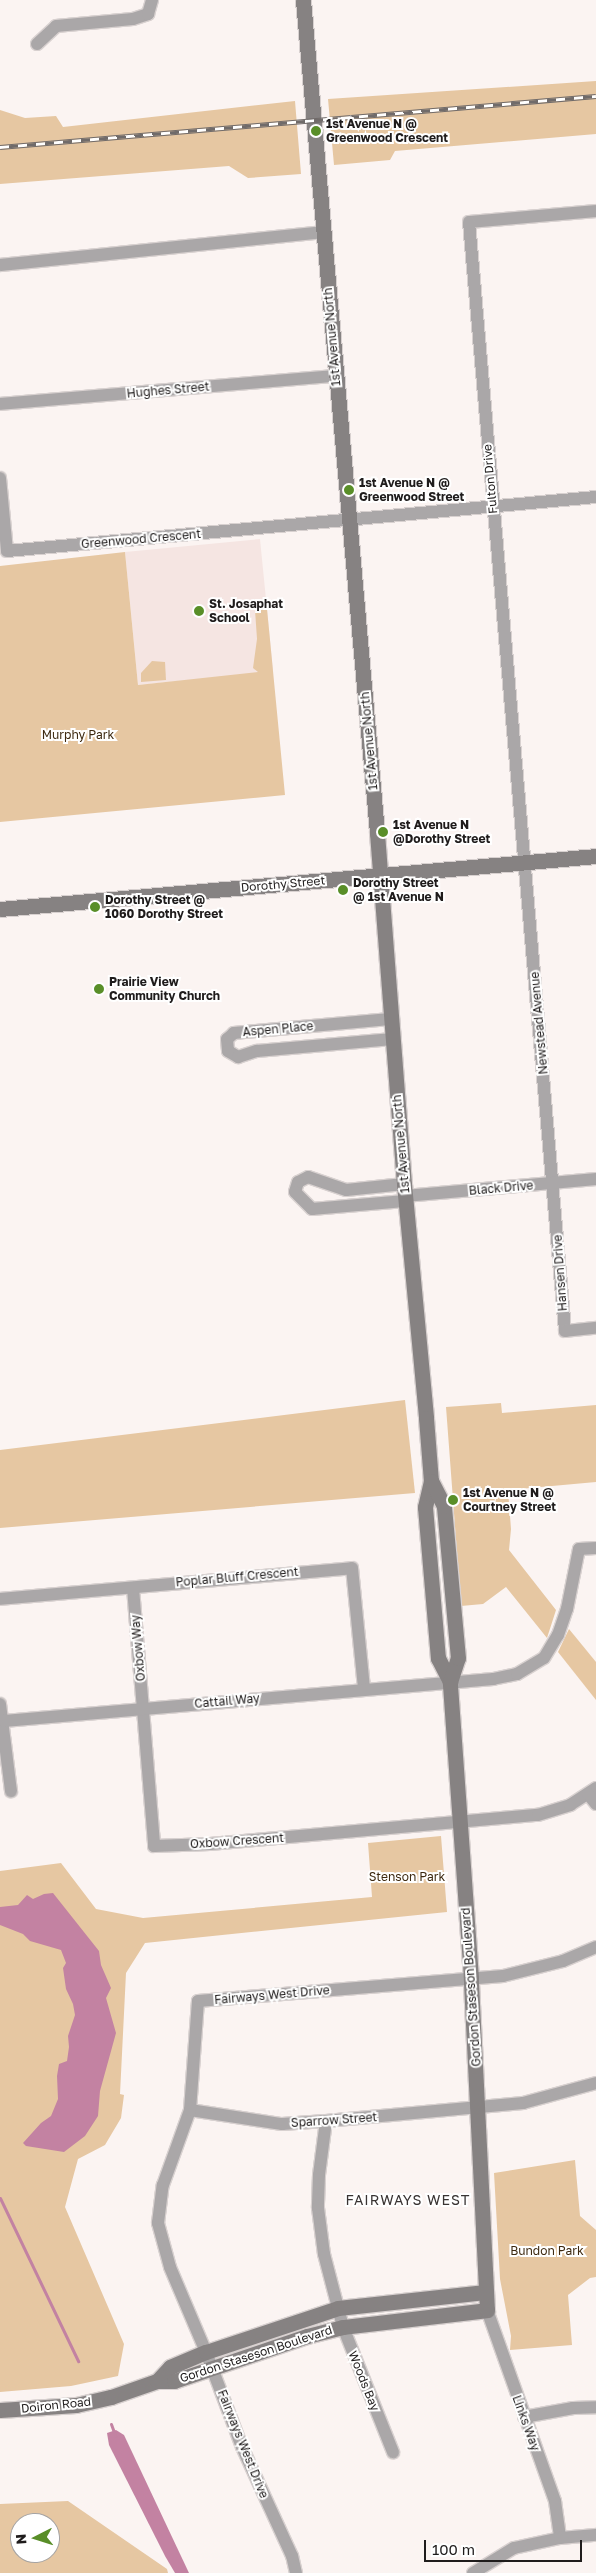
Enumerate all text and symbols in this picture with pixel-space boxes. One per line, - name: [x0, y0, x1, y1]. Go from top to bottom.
- place label: 1st Avenue N @ Greenwood Crescent: [326, 117, 448, 145]
- marker: 1st Avenue N @ Greenwood Crescent: [310, 125, 322, 137]
- street label: 1st Avenue North: [321, 287, 343, 387]
- street label: Hughes Street: [126, 379, 210, 401]
- street label: Fulton Drive: [480, 443, 500, 515]
- place label: 1st Avenue N @ Greenwood Street: [359, 476, 464, 504]
- marker: 1st Avenue N @ Greenwood Street: [343, 484, 355, 496]
- street label: Greenwood Crescent: [81, 527, 201, 551]
- place label: St. Josaphat School: [209, 597, 283, 625]
- marker: St. Josaphat School: [193, 605, 205, 617]
- street label: 1st Avenue North: [358, 691, 380, 791]
- park label: Murphy Park: [42, 728, 114, 742]
- place label: 1st Avenue N @Dorothy Street: [393, 818, 490, 846]
- marker: 1st Avenue N @Dorothy Street: [377, 826, 389, 838]
- street label: Dorothy Street: [240, 873, 326, 895]
- place label: Dorothy Street @ 1st Avenue N: [353, 876, 444, 904]
- marker: Dorothy Street @ 1st Avenue N: [337, 884, 349, 896]
- place label: Dorothy Street @ 1060 Dorothy Street: [105, 893, 223, 921]
- marker: Dorothy Street @ 1060 Dorothy Street: [89, 901, 101, 913]
- street label: Newstead Avenue: [527, 971, 551, 1075]
- place label: Prairie View Community Church: [109, 975, 220, 1003]
- marker: Prairie View Community Church: [93, 983, 105, 995]
- street label: Aspen Place: [242, 1019, 314, 1039]
- street label: 1st Avenue North: [390, 1094, 412, 1194]
- street label: Black Drive: [468, 1178, 534, 1198]
- street label: Hansen Drive: [550, 1234, 570, 1312]
- place label: 1st Avenue N @ Courtney Street: [463, 1486, 556, 1514]
- marker: 1st Avenue N @ Courtney Street: [447, 1494, 459, 1506]
- street label: Poplar Bluff Crescent: [175, 1564, 299, 1590]
- street label: Oxbow Way: [128, 1614, 148, 1682]
- street label: Cattail Way: [194, 1691, 260, 1711]
- street label: Oxbow Crescent: [190, 1831, 284, 1851]
- park label: Stenson Park: [369, 1870, 445, 1884]
- street label: Gordon Staseson Boulevard: [458, 1907, 484, 2067]
- street label: Fairways West Drive: [214, 1983, 330, 2007]
- street label: Sparrow Street: [290, 2110, 378, 2130]
- district label: FAIRWAYS WEST: [344, 2192, 472, 2208]
- park label: Bundon Park: [510, 2244, 584, 2258]
- street label: Gordon Staseson Boulevard: [178, 2323, 334, 2385]
- street label: Woods Bay: [345, 2349, 383, 2413]
- street label: Fairways West Drive: [215, 2388, 271, 2500]
- street label: Links Way: [509, 2393, 543, 2453]
- street label: Doiron Road: [20, 2394, 92, 2416]
- north arrow: [10, 2513, 60, 2563]
- scale bar: [426, 2530, 584, 2562]
- text: N: [12, 2533, 29, 2545]
- text: 100 m: [432, 2540, 475, 2558]

